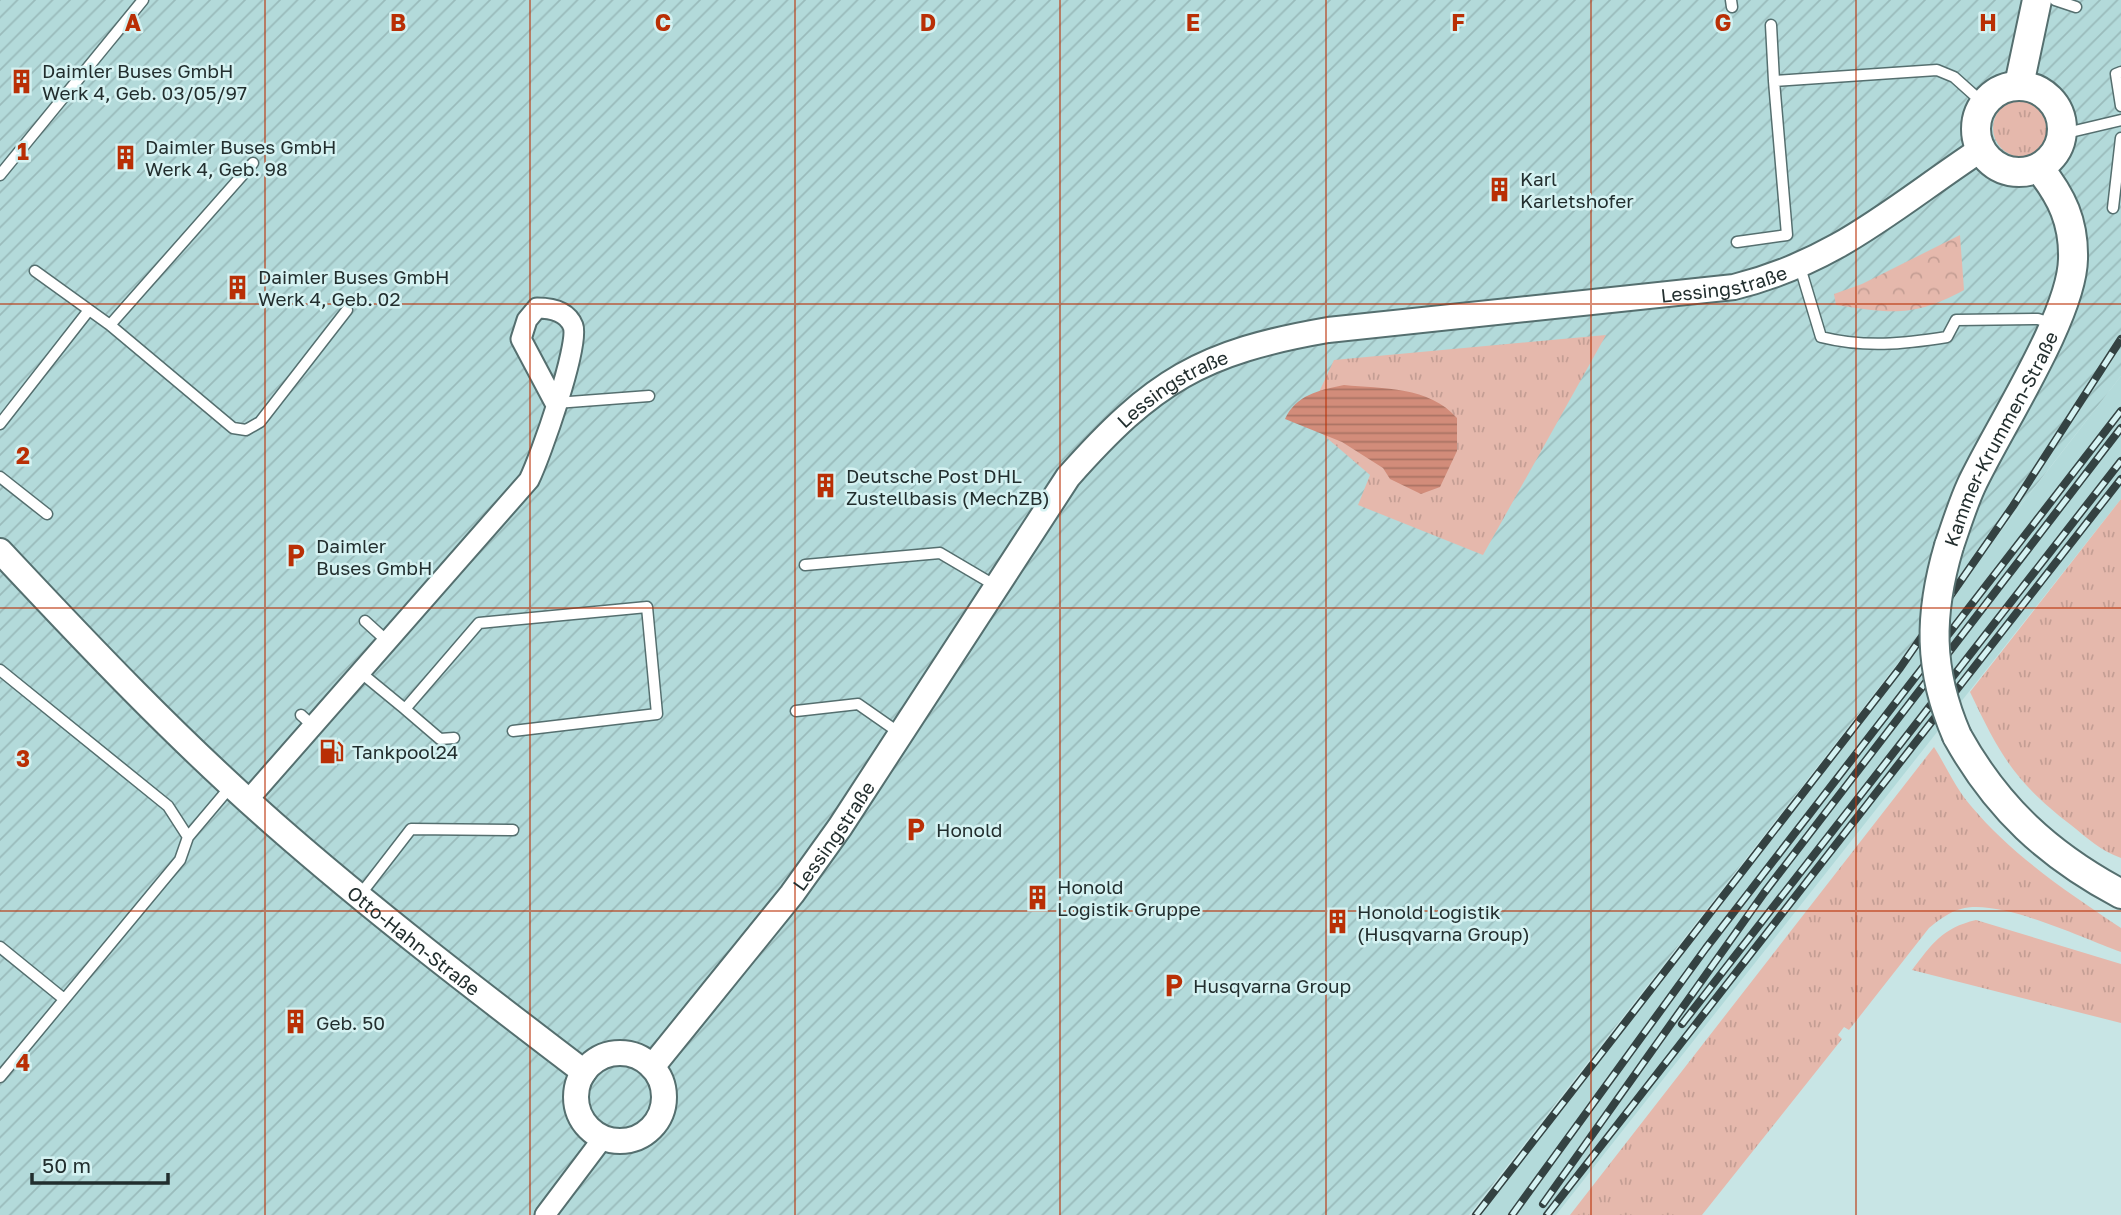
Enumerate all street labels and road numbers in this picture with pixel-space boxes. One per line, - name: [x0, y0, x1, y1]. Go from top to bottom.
- street label: Lessingstraße: [1659, 260, 1790, 306]
- street label: Kammer-Krummen-Straße: [1938, 327, 2062, 549]
- street label: Lessingstraße: [1112, 344, 1231, 432]
- street label: Lessingstraße: [787, 776, 879, 895]
- street label: Otto-Hahn-Straße: [343, 880, 485, 1000]

